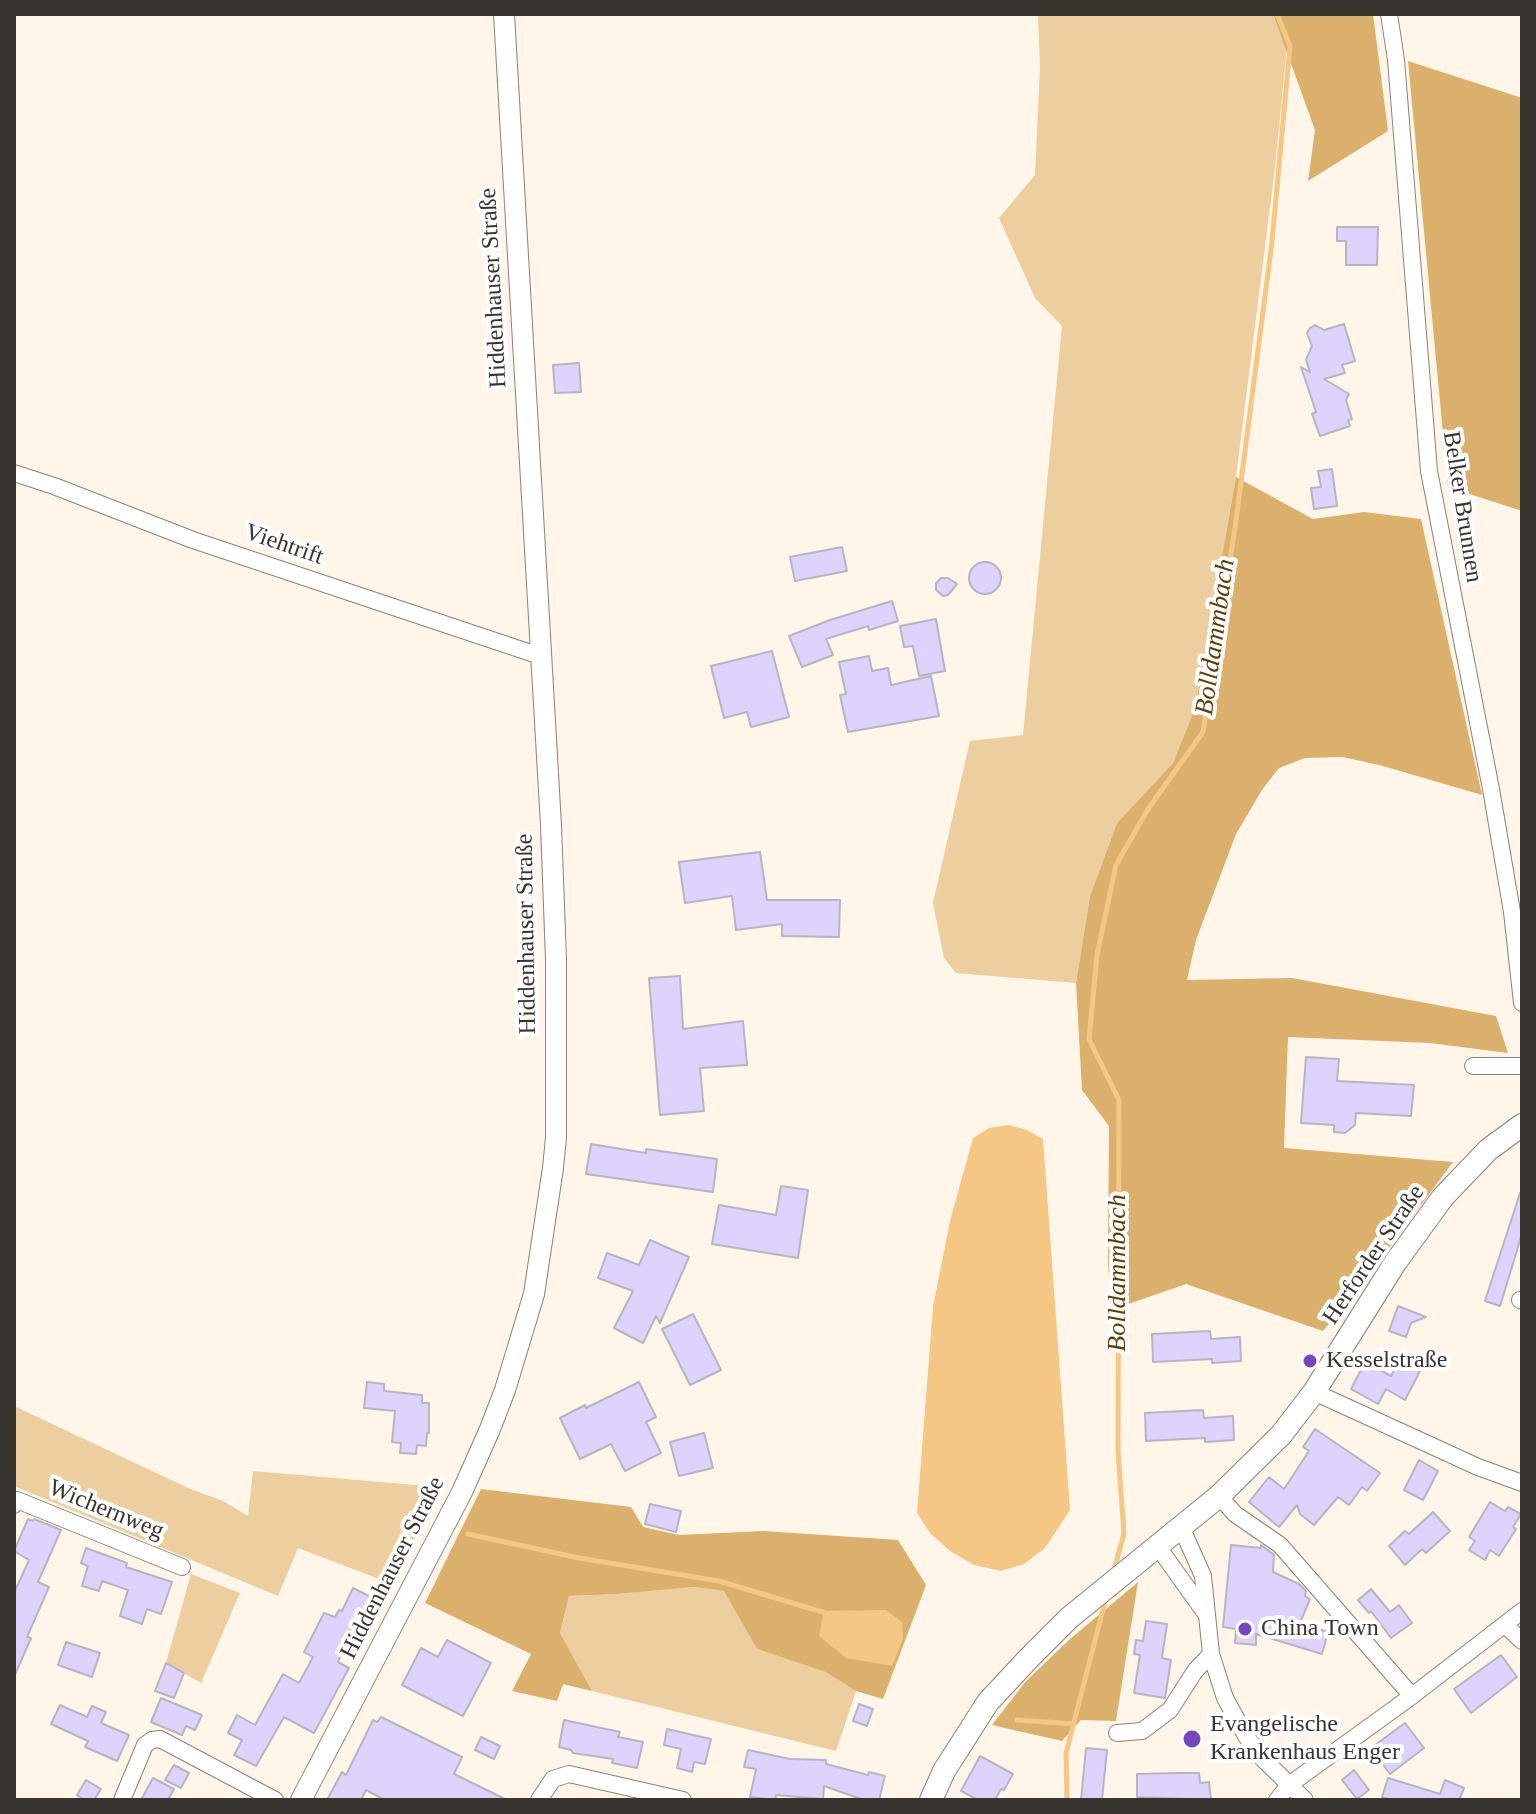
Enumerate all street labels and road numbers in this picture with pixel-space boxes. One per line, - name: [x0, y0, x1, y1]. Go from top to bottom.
- street label: Hiddenhauser Straße: [474, 187, 514, 389]
- street label: Belker Brunnen: [1436, 429, 1488, 585]
- street label: Viehtrift: [241, 518, 327, 572]
- street label: Hiddenhauser Straße: [511, 833, 543, 1035]
- street label: Herforder Straße: [1317, 1180, 1431, 1330]
- street label: Hiddenhauser Straße: [335, 1472, 451, 1664]
- street label: Wichernweg: [44, 1474, 168, 1546]

